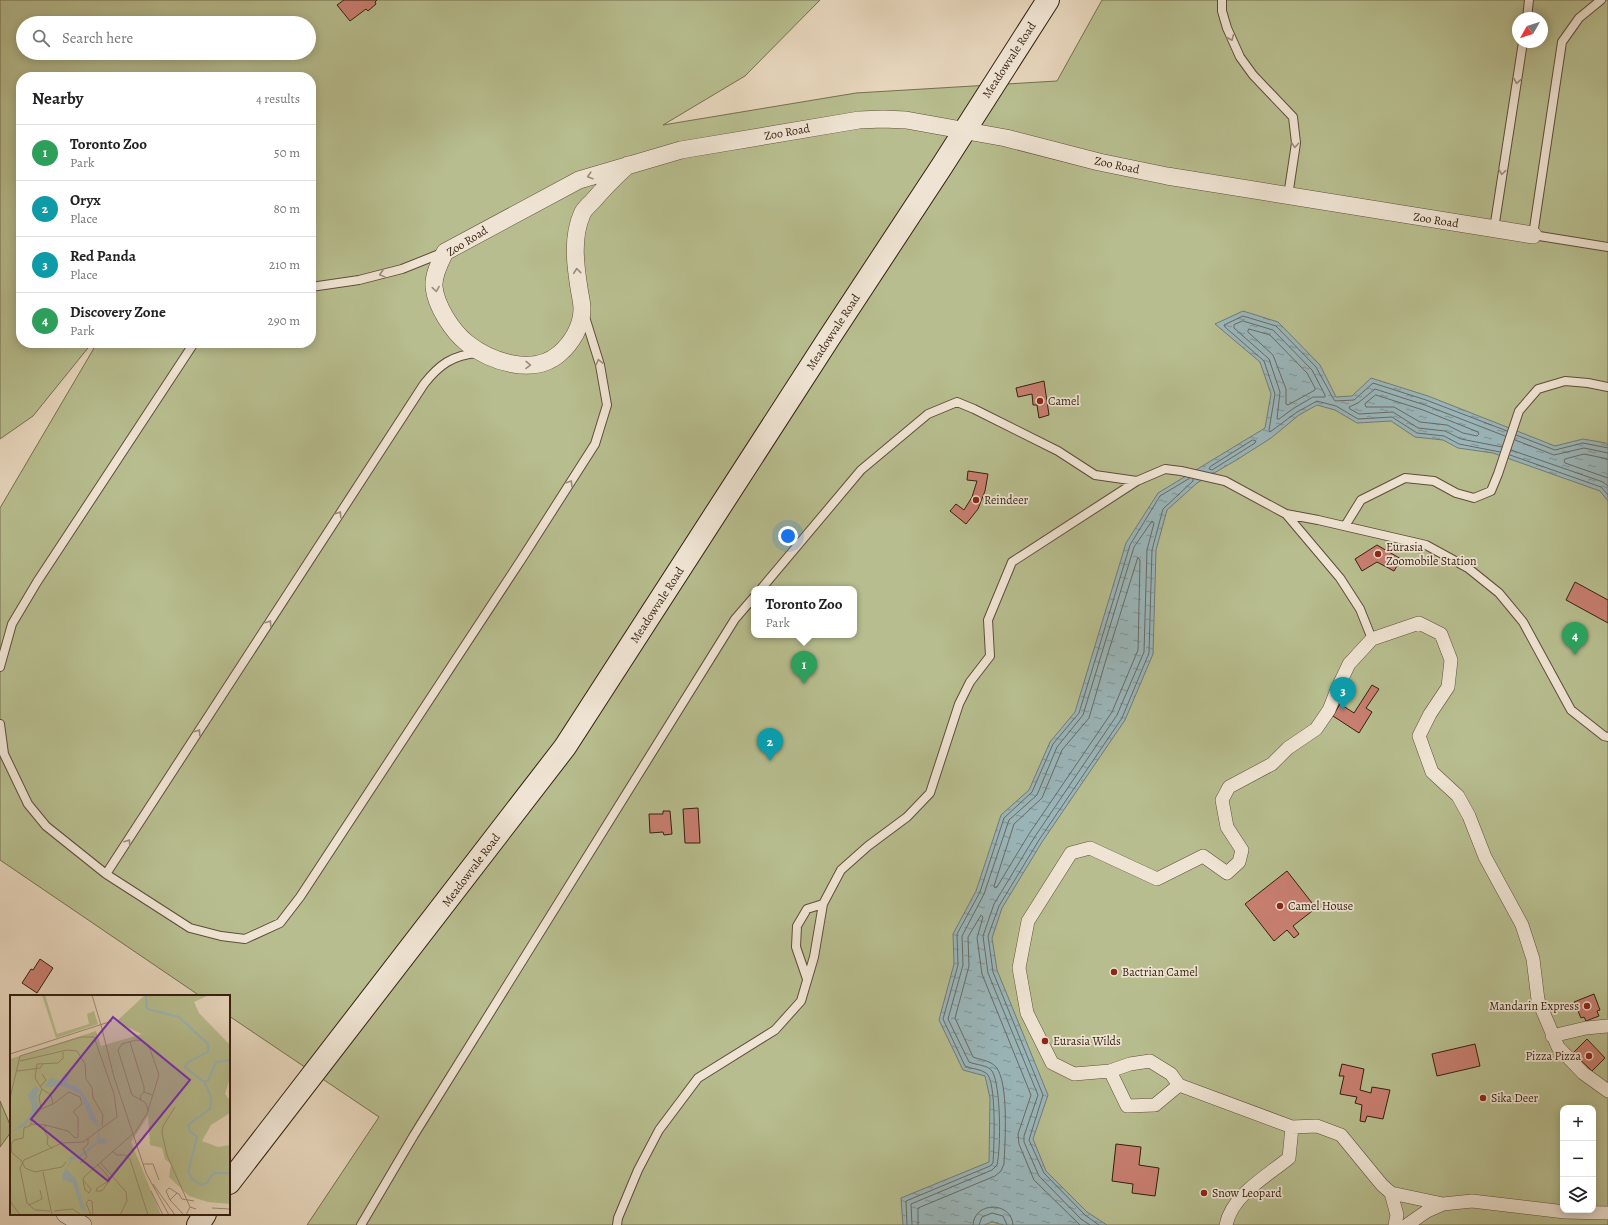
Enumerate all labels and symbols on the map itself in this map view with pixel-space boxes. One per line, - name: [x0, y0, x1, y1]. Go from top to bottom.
- north arrow: [1512, 12, 1548, 48]
- street label: Meadowvale Road: [978, 18, 1040, 101]
- one-way arrow: [1226, 34, 1234, 41]
- one-way arrow: [1513, 77, 1522, 84]
- street label: Zoo Road: [763, 120, 812, 144]
- one-way arrow: [1291, 142, 1299, 148]
- street label: Zoo Road: [1093, 152, 1142, 178]
- one-way arrow: [1498, 169, 1507, 175]
- one-way arrow: [587, 171, 594, 180]
- street label: Zoo Road: [1412, 209, 1460, 232]
- street label: Zoo Road: [443, 222, 491, 260]
- one-way arrow: [572, 268, 581, 274]
- one-way arrow: [378, 270, 385, 278]
- one-way arrow: [431, 286, 440, 292]
- street label: Meadowvale Road: [802, 290, 864, 373]
- one-way arrow: [596, 359, 604, 365]
- one-way arrow: [525, 360, 531, 369]
- place label: Camel: [1048, 393, 1079, 409]
- marker: Camel: [1035, 396, 1045, 406]
- one-way arrow: [566, 480, 573, 487]
- place label: Reindeer: [984, 492, 1029, 508]
- marker: Reindeer: [971, 495, 981, 505]
- one-way arrow: [335, 511, 342, 518]
- your location: [778, 526, 798, 546]
- place label: Eurasia Zoomobile Station: [1386, 539, 1477, 569]
- marker: Eurasia Zoomobile Station: [1373, 549, 1383, 559]
- street label: Meadowvale Road: [626, 563, 688, 646]
- one-way arrow: [264, 620, 271, 627]
- pin: 4: [1562, 622, 1588, 655]
- pin: 1: [791, 651, 817, 684]
- pin: 3: [1330, 677, 1356, 710]
- pin: 2: [757, 728, 783, 761]
- one-way arrow: [193, 730, 200, 737]
- street label: Meadowvale Road: [438, 830, 504, 910]
- one-way arrow: [123, 839, 130, 846]
- place label: Camel House: [1288, 898, 1353, 914]
- marker: Camel House: [1275, 901, 1285, 911]
- place label: Bactrian Camel: [1122, 964, 1198, 980]
- marker: Bactrian Camel: [1109, 967, 1119, 977]
- inset map: [10, 995, 230, 1215]
- place label: Mandarin Express: [1489, 998, 1579, 1014]
- marker: Mandarin Express: [1582, 1001, 1592, 1011]
- place label: Eurasia Wilds: [1053, 1033, 1121, 1049]
- marker: Eurasia Wilds: [1040, 1036, 1050, 1046]
- place label: Pizza Pizza: [1526, 1048, 1581, 1064]
- marker: Pizza Pizza: [1584, 1051, 1594, 1061]
- place label: Sika Deer: [1491, 1090, 1539, 1106]
- marker: Sika Deer: [1478, 1093, 1488, 1103]
- place label: Snow Leopard: [1212, 1185, 1282, 1201]
- marker: Snow Leopard: [1199, 1188, 1209, 1198]

